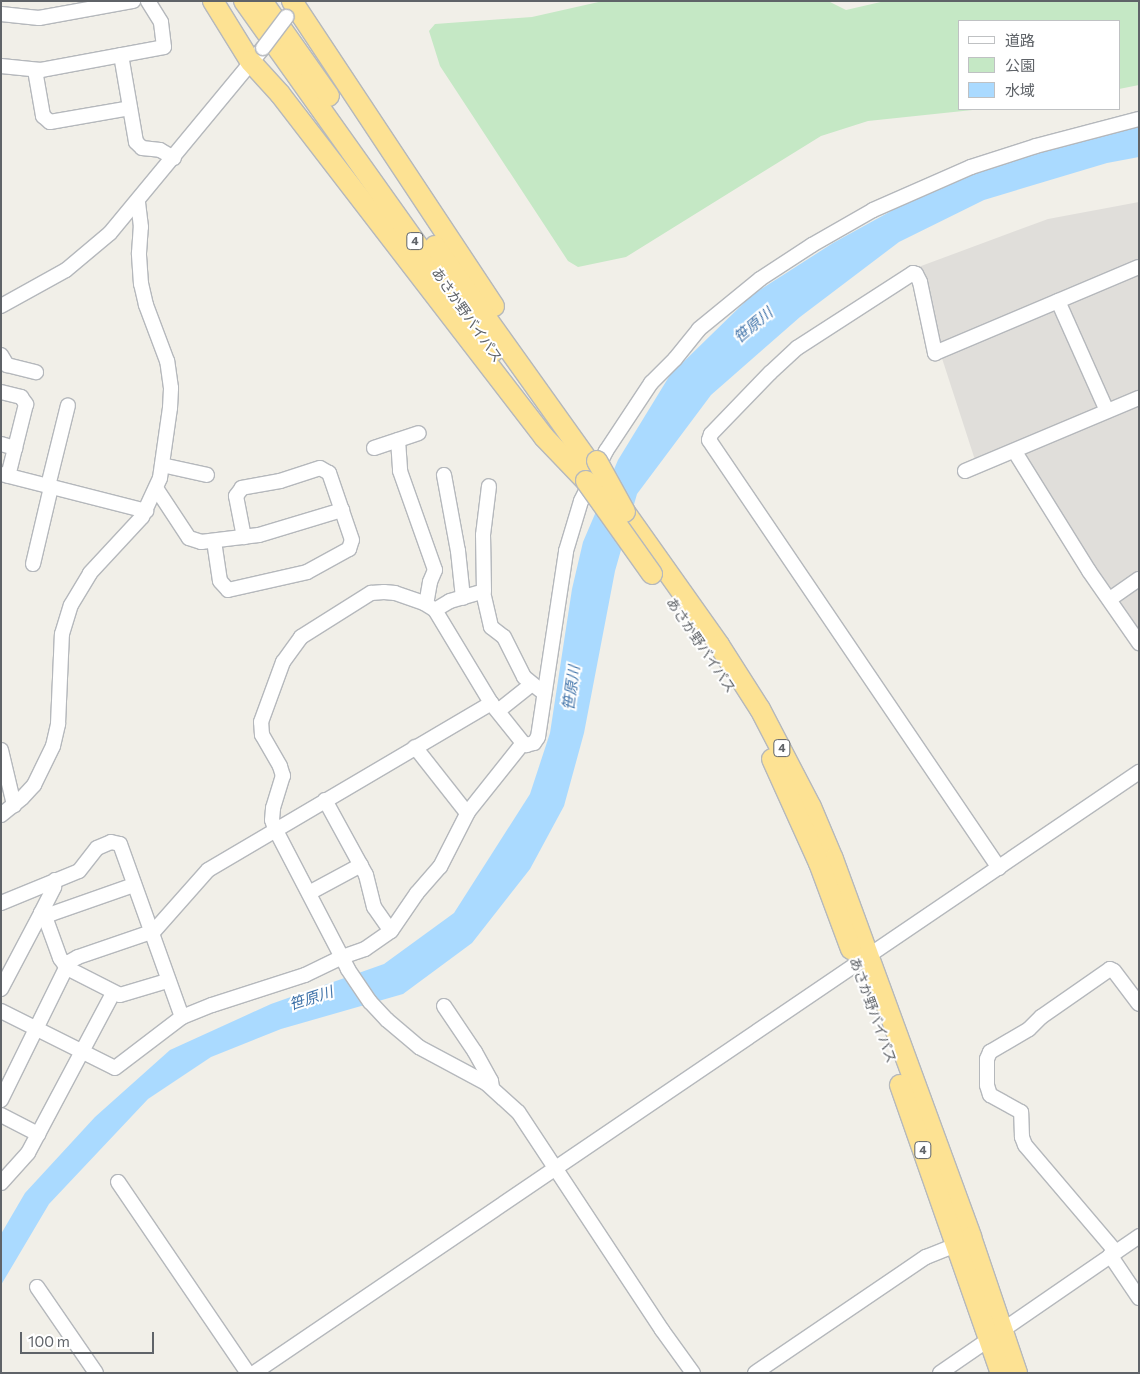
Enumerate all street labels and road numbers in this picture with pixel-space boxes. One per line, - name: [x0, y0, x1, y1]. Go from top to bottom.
- road number: 4: [406, 232, 424, 250]
- street label: あさか野バイパス: [428, 264, 506, 366]
- street label: あさか野バイパス: [663, 594, 739, 696]
- road number: 4: [773, 738, 791, 758]
- street label: あさか野バイパス: [846, 955, 900, 1065]
- road number: 4: [914, 1140, 932, 1160]

